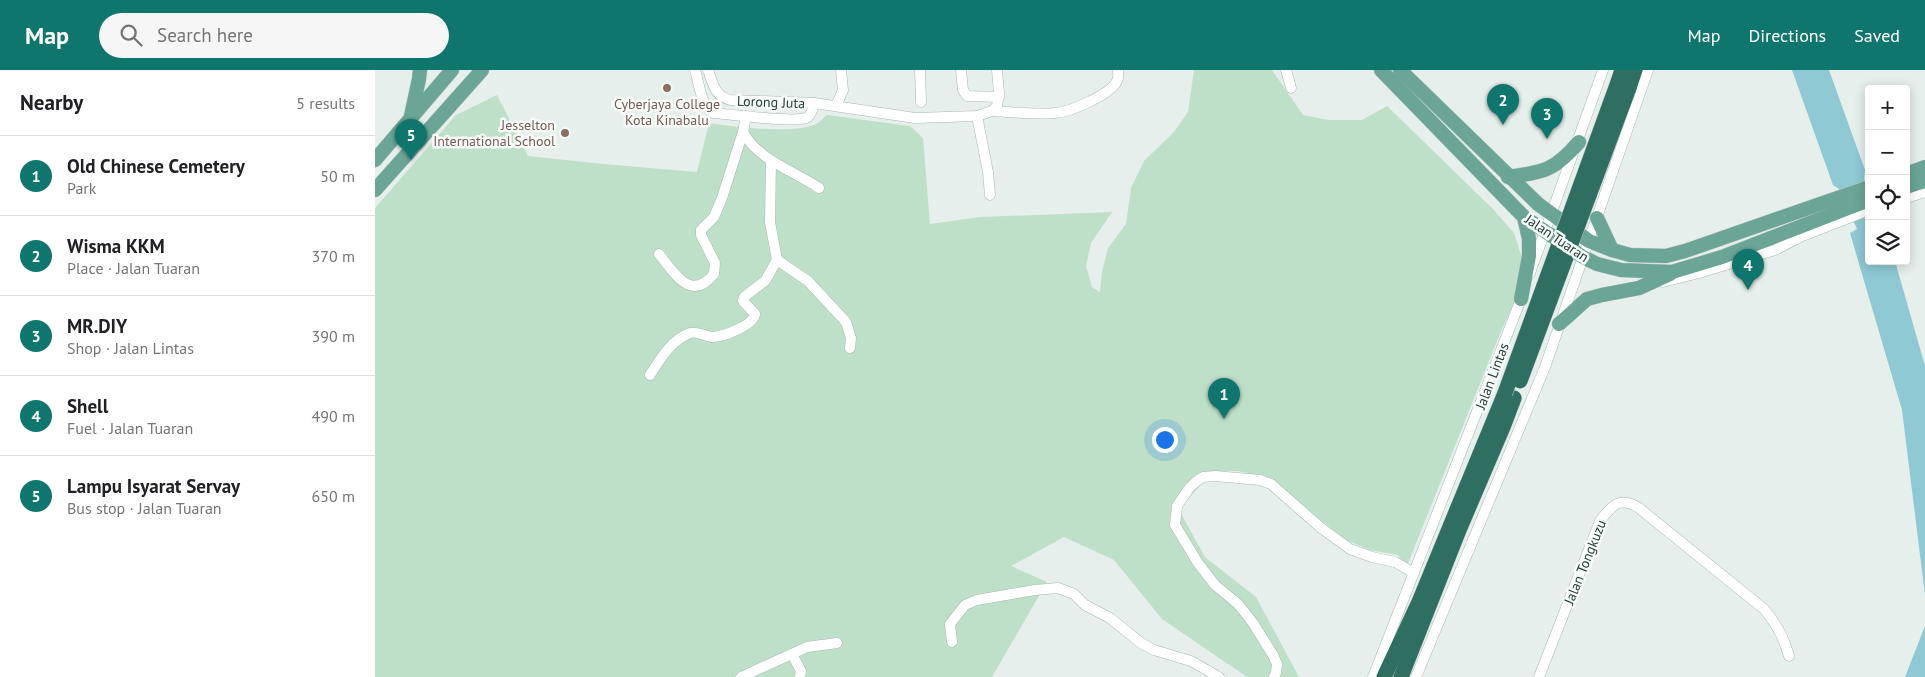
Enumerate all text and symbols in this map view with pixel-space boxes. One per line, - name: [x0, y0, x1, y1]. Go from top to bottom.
- search box: [99, 13, 449, 58]
- text: Map: [25, 20, 69, 51]
- icon: search: [117, 21, 145, 49]
- text: Search here: [157, 23, 253, 47]
- text: Map: [1688, 24, 1720, 47]
- text: Directions: [1748, 24, 1826, 47]
- text: Saved: [1854, 24, 1900, 47]
- marker: Cyberjaya College Kota Kinabalu: [661, 82, 673, 94]
- pin: 2: [1487, 84, 1519, 125]
- map controls: [1865, 85, 1910, 265]
- button: +: [1865, 85, 1910, 130]
- text: Nearby: [20, 89, 83, 116]
- street label: Lorong Juta: [737, 92, 806, 112]
- text: 5 results: [296, 93, 355, 113]
- place label: Cyberjaya College Kota Kinabalu: [614, 95, 720, 129]
- pin: 3: [1531, 98, 1563, 139]
- place label: Jesselton International School: [433, 116, 555, 150]
- pin: 5: [395, 119, 427, 160]
- marker: Jesselton International School: [559, 127, 571, 139]
- button: −: [1865, 130, 1910, 175]
- text: Old Chinese Cemetery: [67, 154, 245, 178]
- text: 1: [31, 166, 41, 186]
- text: 50 m: [320, 166, 355, 186]
- button: locate: [1865, 175, 1910, 220]
- text: Park: [67, 178, 96, 198]
- street label: Jalan Tuaran: [1521, 210, 1592, 266]
- button: layers: [1865, 220, 1910, 265]
- text: Wisma KKM: [67, 234, 165, 258]
- text: 2: [31, 246, 41, 266]
- text: 370 m: [312, 246, 355, 266]
- pin: 4: [1732, 249, 1764, 290]
- text: Place · Jalan Tuaran: [67, 258, 200, 278]
- text: MR.DIY: [67, 314, 127, 338]
- text: 3: [31, 326, 41, 346]
- text: 390 m: [312, 326, 355, 346]
- text: Shop · Jalan Lintas: [67, 338, 194, 358]
- street label: Jalan Lintas: [1471, 340, 1513, 413]
- pin: 1: [1208, 378, 1240, 419]
- text: Shell: [67, 394, 108, 418]
- text: 4: [31, 406, 41, 426]
- text: 490 m: [312, 406, 355, 426]
- text: Fuel · Jalan Tuaran: [67, 418, 193, 438]
- your location: [1152, 427, 1178, 453]
- text: Lampu Isyarat Servay: [67, 474, 240, 498]
- text: 5: [31, 486, 41, 506]
- text: 650 m: [312, 486, 355, 506]
- text: Bus stop · Jalan Tuaran: [67, 498, 222, 518]
- street label: Jalan Tongkuzu: [1559, 517, 1610, 608]

